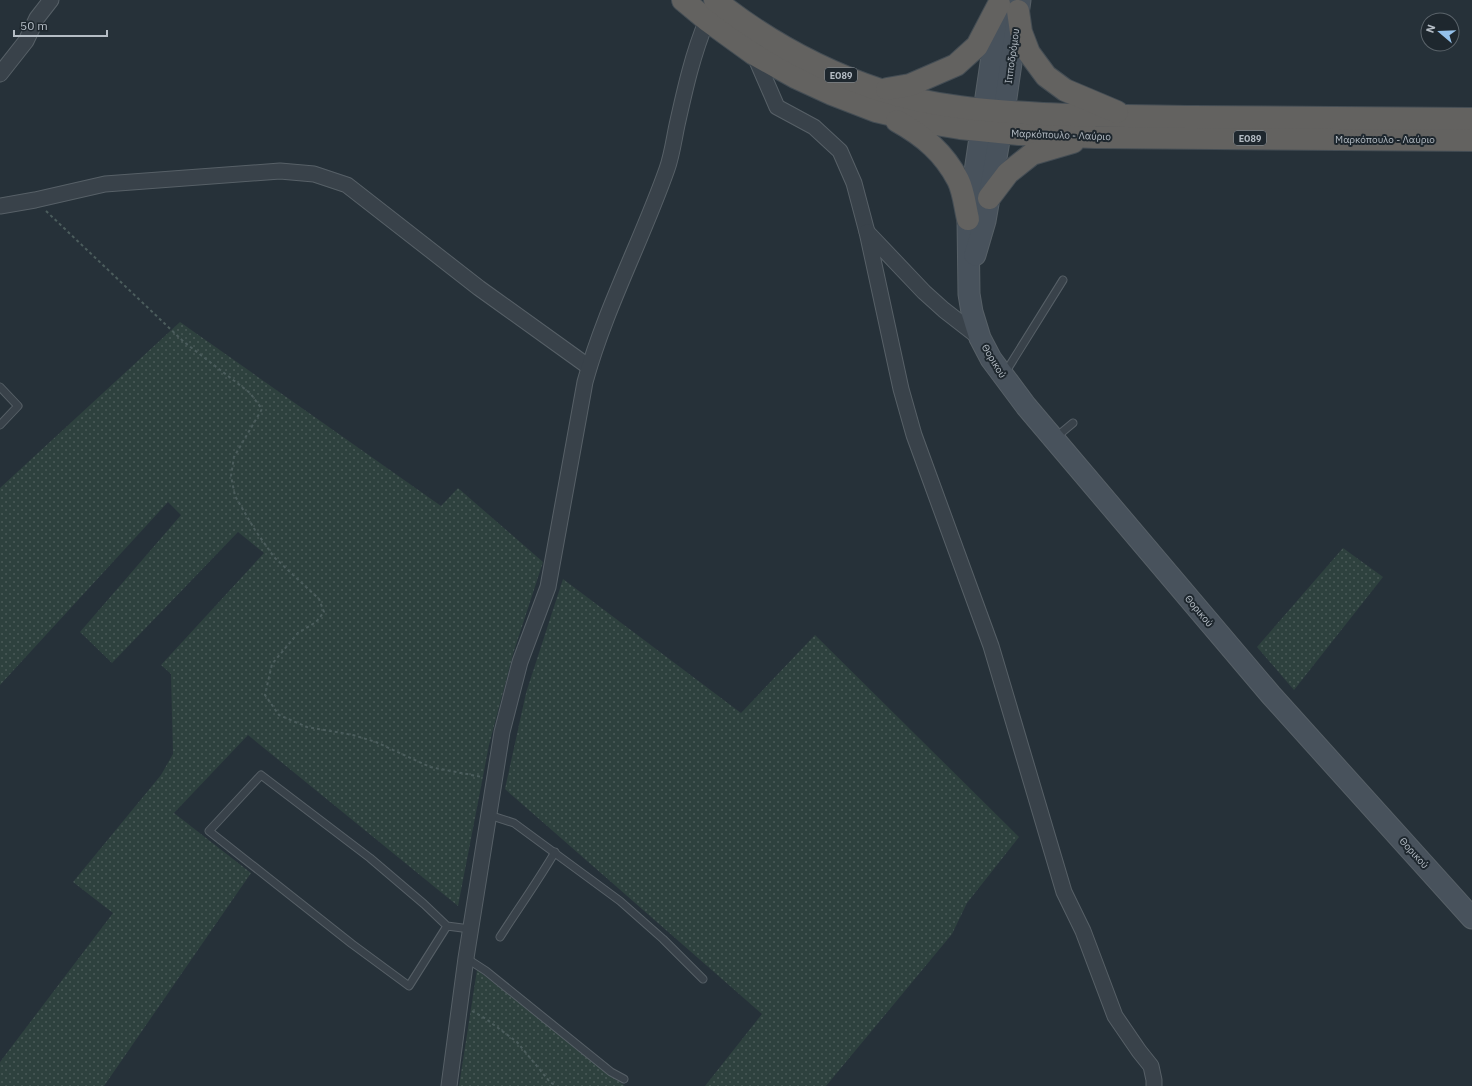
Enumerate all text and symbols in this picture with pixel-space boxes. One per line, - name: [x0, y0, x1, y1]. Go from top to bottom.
- scale bar: [14, 12, 107, 38]
- north arrow: [1420, 12, 1460, 52]
- text: 50 m: [20, 18, 48, 33]
- text: N: [1423, 23, 1438, 35]
- street label: Ιπποδρόμου: [1002, 27, 1022, 85]
- road number: ΕΟ89: [825, 68, 857, 82]
- street label: Μαρκόπουλο - Λαύριο: [1011, 127, 1112, 143]
- road number: ΕΟ89: [1234, 131, 1266, 145]
- street label: Μαρκόπουλο - Λαύριο: [1335, 133, 1435, 146]
- street label: Θορικού: [979, 342, 1009, 380]
- street label: Θορικού: [1182, 592, 1216, 630]
- street label: Θορικού: [1397, 835, 1431, 871]

